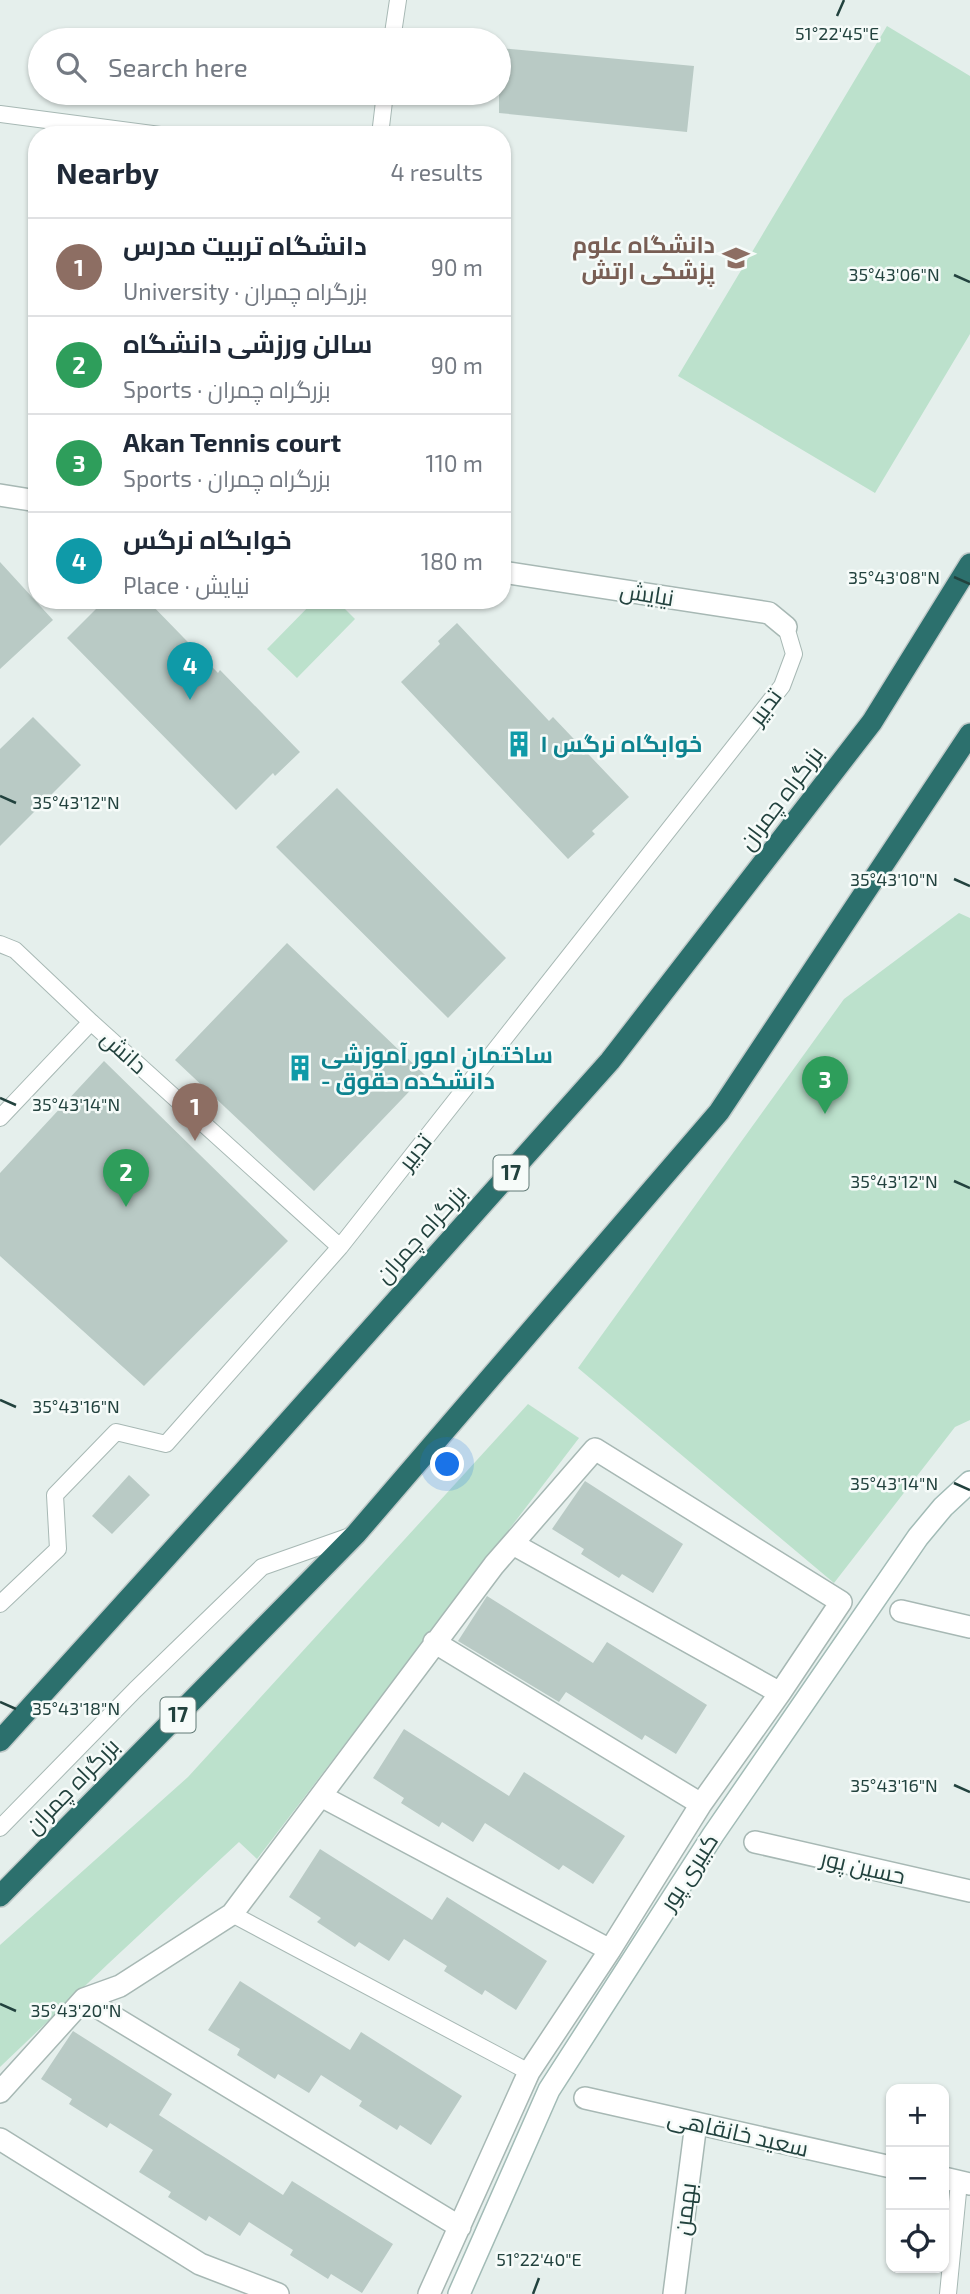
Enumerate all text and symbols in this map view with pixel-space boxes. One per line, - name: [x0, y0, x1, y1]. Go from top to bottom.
- text: 51°22'45"E: [795, 22, 879, 44]
- search box: [28, 28, 511, 105]
- icon: search: [52, 48, 90, 86]
- text: Search here: [108, 51, 248, 82]
- text: Nearby: [56, 154, 159, 190]
- text: 4 results: [391, 158, 483, 186]
- text: دانشگاه تربیت مدرس: [123, 229, 367, 260]
- place label: دانشگاه علوم پزشکی ارتش: [572, 230, 715, 287]
- school or university icon: دانشگاه علوم پزشکی ارتش: [721, 243, 751, 273]
- text: 1: [74, 253, 84, 281]
- text: 90 m: [431, 253, 483, 281]
- text: 35°43'06"N: [848, 263, 940, 285]
- text: University · بزرگراه چمران: [123, 277, 367, 305]
- text: سالن ورزشی دانشگاه: [123, 327, 372, 358]
- text: 2: [72, 351, 86, 379]
- text: 90 m: [431, 351, 483, 379]
- text: Sports · بزرگراه چمران: [123, 375, 331, 403]
- text: Akan Tennis court: [123, 426, 341, 457]
- text: 3: [72, 449, 86, 477]
- text: 110 m: [426, 449, 483, 477]
- text: Sports · بزرگراه چمران: [123, 464, 331, 492]
- text: خوابگاه نرگس: [123, 523, 292, 554]
- text: 4: [72, 547, 86, 575]
- text: 180 m: [421, 547, 483, 575]
- text: 35°43'08"N: [848, 566, 940, 588]
- text: Place · نیایش: [123, 571, 250, 599]
- street label: نیایش: [618, 575, 676, 612]
- pin: 4: [167, 642, 213, 700]
- street label: تدبیر: [740, 683, 787, 732]
- building icon: خوابگاه نرگس ۱: [504, 729, 534, 759]
- place label: خوابگاه نرگس ۱: [540, 729, 702, 758]
- street label: بزرگراه چمران: [732, 740, 830, 856]
- text: 35°43'12"N: [32, 791, 120, 813]
- text: 35°43'10"N: [850, 868, 938, 890]
- street label: دانش: [95, 1023, 153, 1080]
- place label: ساختمان امور آموزشی - دانشکده حقوق: [321, 1040, 553, 1095]
- building icon: ساختمان امور آموزشی - دانشکده حقوق: [285, 1053, 315, 1083]
- pin: 3: [802, 1056, 848, 1114]
- pin: 1: [172, 1083, 218, 1141]
- text: 35°43'14"N: [32, 1093, 120, 1115]
- street label: تدبیر: [390, 1128, 437, 1177]
- pin: 2: [103, 1149, 149, 1207]
- road number: 17: [494, 1156, 528, 1190]
- text: 35°43'12"N: [850, 1170, 938, 1192]
- street label: بزرگراه چمران: [369, 1178, 473, 1290]
- text: 35°43'16"N: [32, 1395, 120, 1417]
- your location: [430, 1447, 464, 1481]
- text: 35°43'14"N: [850, 1472, 938, 1494]
- text: 35°43'18"N: [32, 1697, 120, 1719]
- road number: 17: [160, 1698, 196, 1732]
- street label: بزرگراه چمران: [18, 1731, 126, 1841]
- text: 35°43'16"N: [850, 1774, 938, 1796]
- street label: کبیری پور: [652, 1828, 725, 1918]
- street label: حسین پور: [816, 1842, 908, 1891]
- text: 35°43'20"N: [30, 1999, 122, 2021]
- map controls: [886, 2084, 949, 2273]
- button: +: [886, 2084, 949, 2147]
- street label: سعید خانقاهی: [665, 2102, 811, 2163]
- button: −: [886, 2147, 949, 2210]
- street label: بهمن: [667, 2181, 702, 2237]
- button: locate: [886, 2210, 949, 2273]
- text: 51°22'40"E: [496, 2248, 582, 2270]

